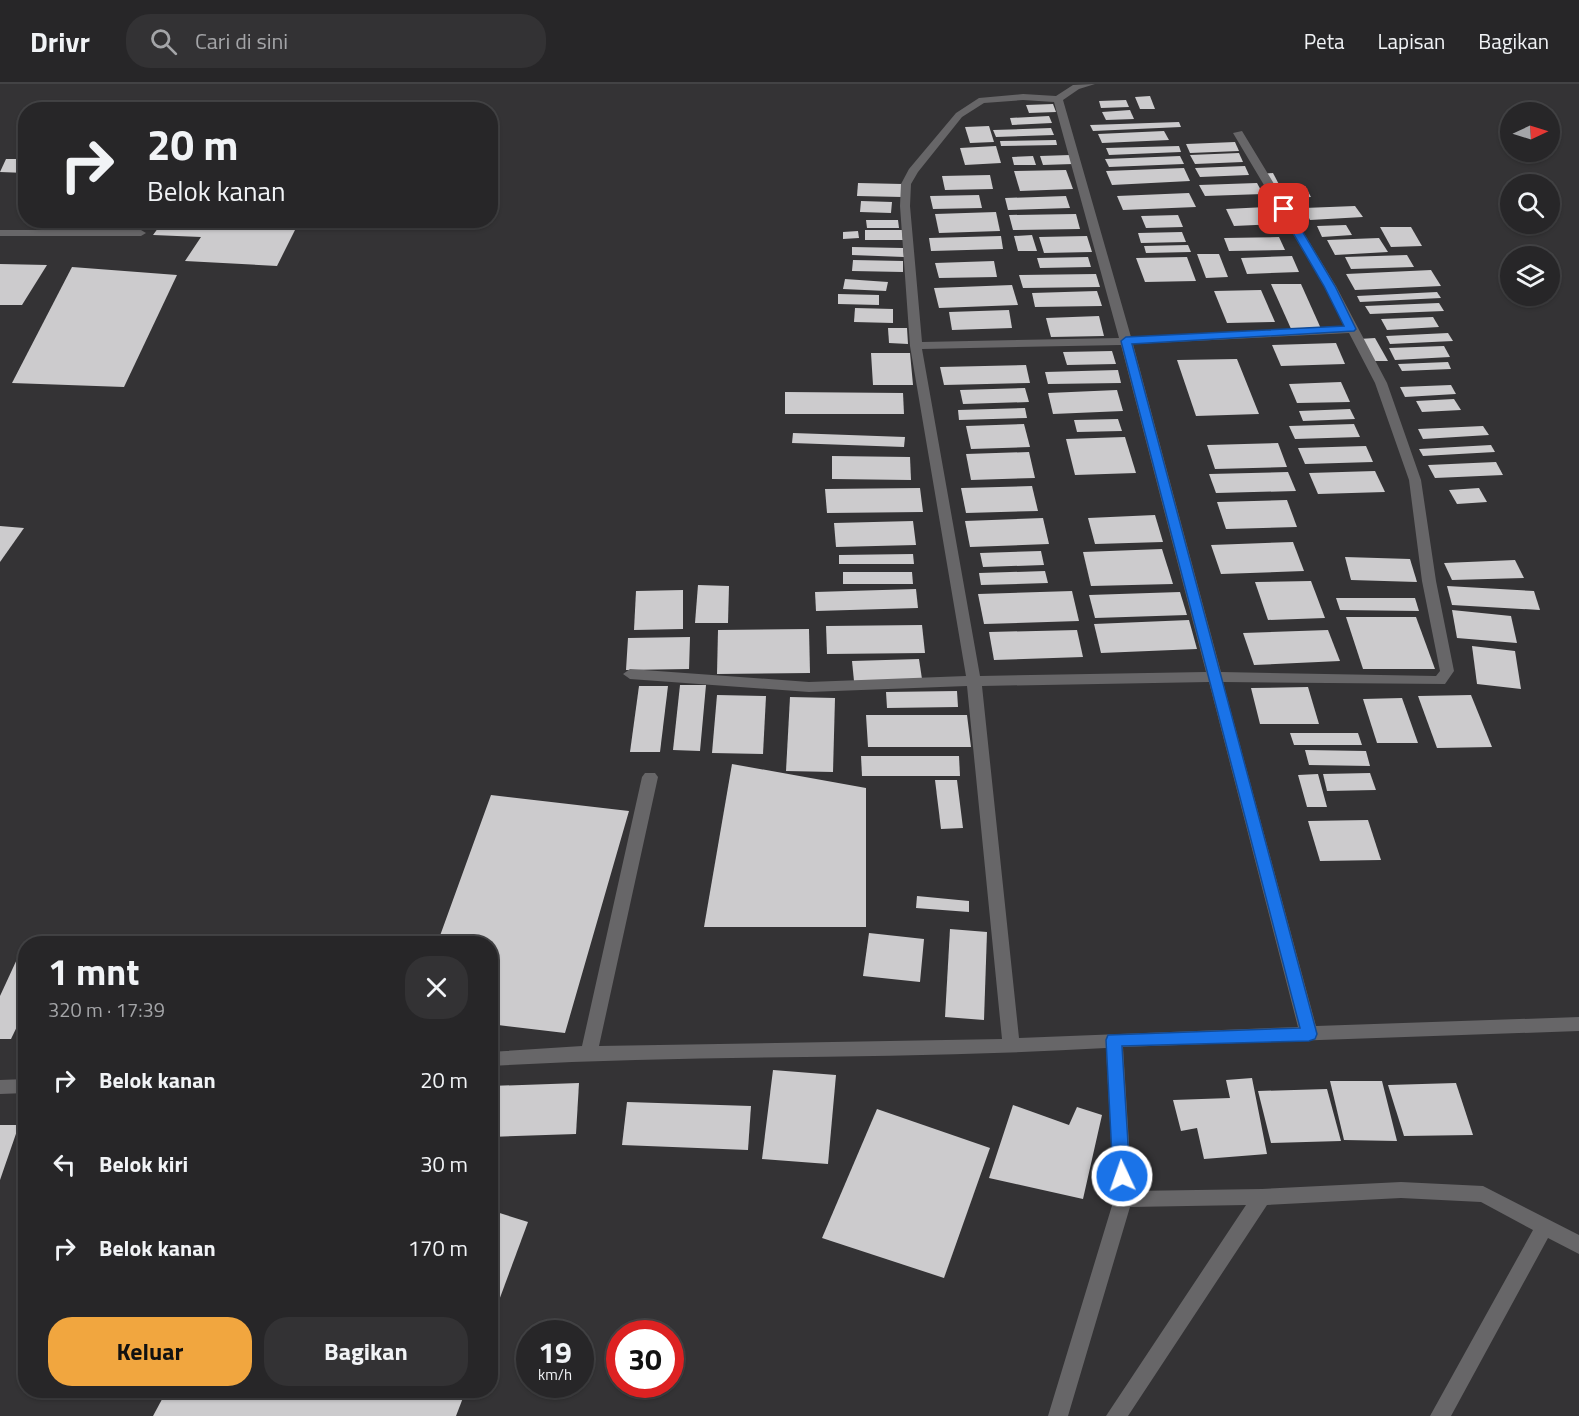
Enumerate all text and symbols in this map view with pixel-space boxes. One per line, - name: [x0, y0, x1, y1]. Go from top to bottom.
- search box: [126, 14, 546, 68]
- text: Drivr: [30, 20, 90, 63]
- text: Cari di sini: [195, 24, 288, 58]
- icon: search: [147, 25, 180, 58]
- text: Peta: [1304, 25, 1345, 57]
- text: Lapisan: [1378, 25, 1445, 57]
- text: Bagikan: [1478, 25, 1549, 57]
- north arrow: [1500, 102, 1560, 162]
- map controls: [1500, 102, 1560, 306]
- text: 20 m: [147, 112, 239, 176]
- icon: right: [48, 126, 126, 204]
- text: Belok kanan: [147, 170, 286, 211]
- button: search: [1500, 174, 1560, 234]
- pin: [1258, 183, 1309, 234]
- icon: arrive: [1267, 192, 1300, 225]
- button: layers: [1500, 246, 1560, 306]
- text: 1 mnt: [48, 944, 139, 999]
- button: close: [405, 956, 468, 1019]
- text: 320 m · 17:39: [48, 994, 165, 1025]
- text: Belok kanan: [99, 1063, 216, 1097]
- text: 20 m: [420, 1063, 468, 1097]
- icon: right: [48, 1064, 81, 1097]
- position arrow: [1090, 1144, 1154, 1208]
- text: Belok kiri: [99, 1147, 188, 1181]
- text: 30 m: [420, 1147, 468, 1181]
- icon: left: [48, 1148, 81, 1181]
- text: Belok kanan: [99, 1231, 216, 1265]
- text: 170 m: [408, 1231, 468, 1265]
- icon: right: [48, 1232, 81, 1265]
- button: Keluar: [48, 1317, 252, 1386]
- button: Bagikan: [264, 1317, 468, 1386]
- speed limit sign: 30: [606, 1320, 684, 1398]
- text: 19: [538, 1329, 572, 1375]
- text: km/h: [538, 1363, 572, 1386]

